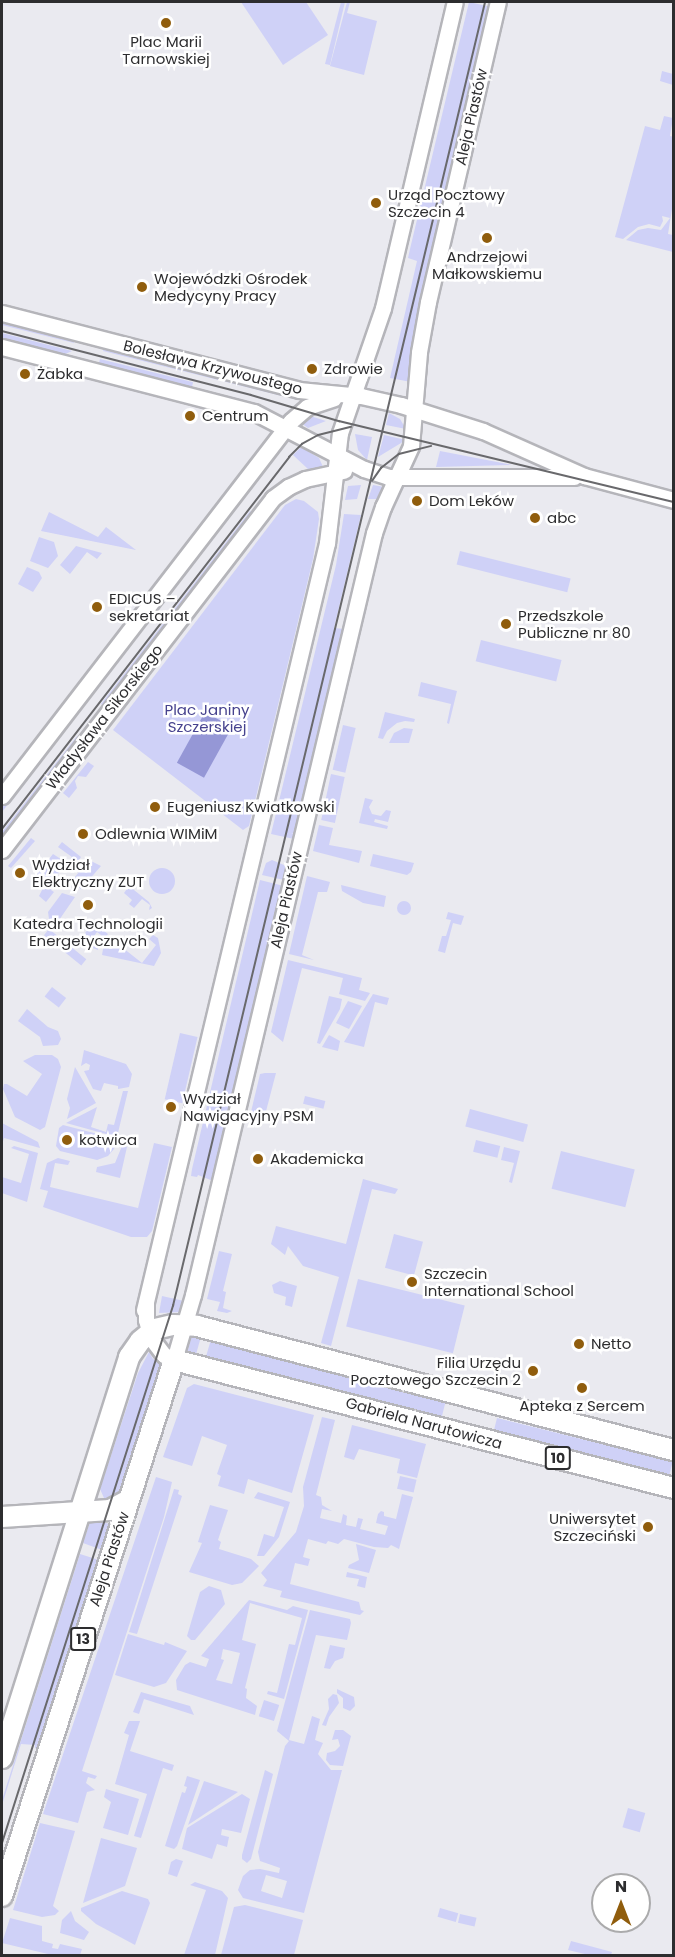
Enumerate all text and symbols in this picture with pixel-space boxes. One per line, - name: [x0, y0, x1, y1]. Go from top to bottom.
- marker: Plac Marii Tarnowskiej: [159, 16, 173, 30]
- place label: Plac Marii Tarnowskiej: [122, 32, 210, 67]
- street label: Aleja Piastów: [451, 67, 491, 167]
- place label: Urząd Pocztowy Szczecin 4: [388, 185, 505, 220]
- marker: Urząd Pocztowy Szczecin 4: [369, 196, 383, 210]
- marker: Andrzejowi Małkowskiemu: [480, 231, 494, 245]
- place label: Andrzejowi Małkowskiemu: [432, 247, 542, 282]
- place label: Wojewódzki Ośrodek Medycyny Pracy: [154, 269, 308, 304]
- marker: Wojewódzki Ośrodek Medycyny Pracy: [135, 280, 149, 294]
- street label: Bolesława Krzywoustego: [122, 336, 304, 398]
- place label: Zdrowie: [324, 360, 383, 378]
- marker: Zdrowie: [305, 362, 319, 376]
- place label: Żabka: [37, 365, 83, 383]
- marker: Żabka: [18, 367, 32, 381]
- place label: Centrum: [202, 407, 269, 425]
- marker: Centrum: [183, 409, 197, 423]
- place label: Dom Leków: [429, 492, 514, 510]
- marker: Dom Leków: [410, 494, 424, 508]
- place label: abc: [547, 509, 576, 527]
- marker: abc: [528, 511, 542, 525]
- place label: EDICUS – sekretariat: [109, 589, 189, 624]
- marker: EDICUS – sekretariat: [90, 600, 104, 614]
- place label: Przedszkole Publiczne nr 80: [518, 606, 631, 641]
- marker: Przedszkole Publiczne nr 80: [499, 617, 513, 631]
- street label: Władysława Sikorskiego: [42, 641, 166, 793]
- park label: Plac Janiny Szczerskiej: [164, 700, 250, 735]
- place label: Eugeniusz Kwiatkowski: [167, 798, 335, 816]
- marker: Eugeniusz Kwiatkowski: [148, 800, 162, 814]
- place label: Odlewnia WIMiM: [95, 825, 218, 843]
- marker: Odlewnia WIMiM: [76, 827, 90, 841]
- street label: Aleja Piastów: [266, 850, 306, 950]
- place label: Wydział Elektryczny ZUT: [32, 855, 144, 890]
- marker: Wydział Elektryczny ZUT: [13, 866, 27, 880]
- marker: Katedra Technologii Energetycznych: [81, 898, 95, 912]
- place label: Katedra Technologii Energetycznych: [13, 914, 163, 949]
- place label: Wydział Nawigacyjny PSM: [183, 1089, 314, 1124]
- marker: Wydział Nawigacyjny PSM: [164, 1100, 178, 1114]
- place label: kotwica: [79, 1131, 137, 1149]
- marker: kotwica: [60, 1133, 74, 1147]
- place label: Akademicka: [270, 1150, 364, 1168]
- marker: Akademicka: [251, 1152, 265, 1166]
- place label: Szczecin International School: [424, 1264, 574, 1299]
- marker: Szczecin International School: [405, 1275, 419, 1289]
- place label: Netto: [591, 1335, 631, 1353]
- marker: Netto: [572, 1337, 586, 1351]
- place label: Filia Urzędu Pocztowego Szczecin 2: [350, 1353, 521, 1388]
- marker: Filia Urzędu Pocztowego Szczecin 2: [526, 1364, 540, 1378]
- marker: Apteka z Sercem: [575, 1381, 589, 1395]
- street label: Gabriela Narutowicza: [344, 1393, 504, 1453]
- place label: Apteka z Sercem: [519, 1397, 645, 1415]
- road number: 10: [544, 1447, 572, 1469]
- street label: Aleja Piastów: [85, 1509, 133, 1609]
- place label: Uniwersytet Szczeciński: [549, 1509, 636, 1544]
- marker: Uniwersytet Szczeciński: [641, 1520, 655, 1534]
- road number: 13: [70, 1628, 97, 1650]
- north arrow: [591, 1873, 651, 1933]
- text: N: [615, 1875, 627, 1898]

